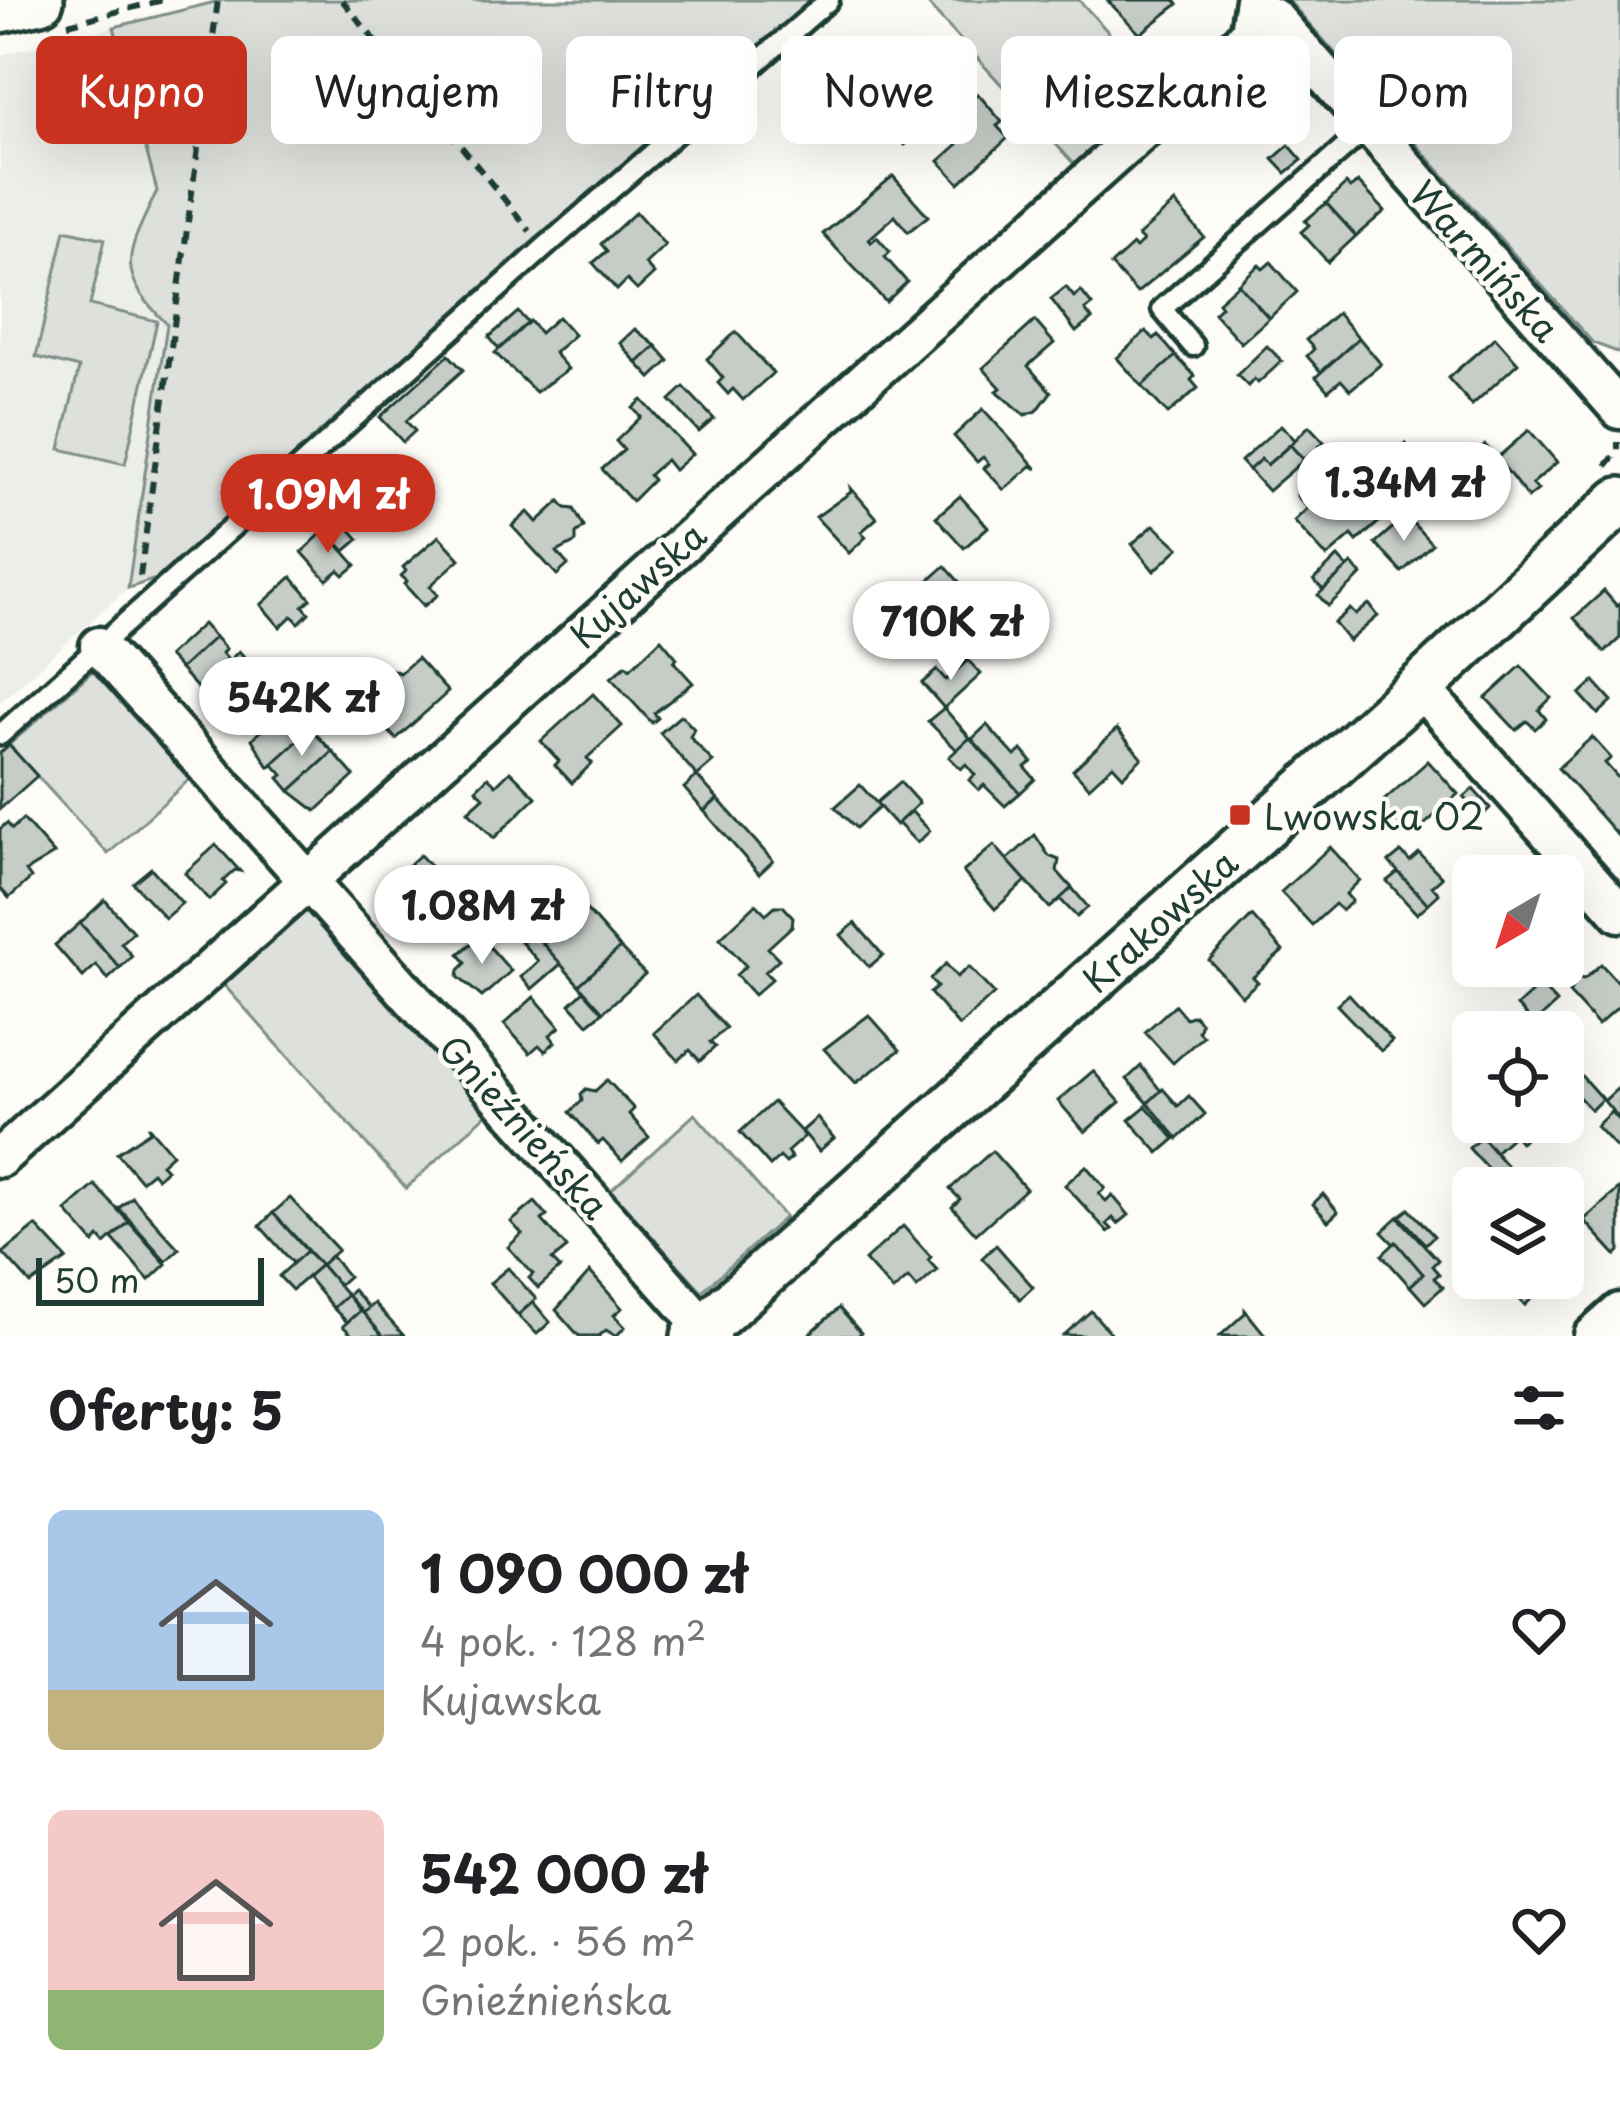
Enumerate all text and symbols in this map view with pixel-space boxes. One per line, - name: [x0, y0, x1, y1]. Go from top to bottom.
- chip: Kupno: [36, 36, 247, 144]
- chip: Wynajem: [271, 36, 542, 144]
- chip: Filtry: [566, 36, 757, 144]
- chip: Nowe: [781, 36, 977, 144]
- chip: Mieszkanie: [1001, 36, 1310, 144]
- chip: Dom: [1334, 36, 1512, 144]
- street label: Warmińska: [1398, 167, 1574, 353]
- pin: 1.34M zł: [1280, 442, 1528, 544]
- text: 1.34M zł: [1324, 451, 1484, 510]
- pin: 1.09M zł: [204, 454, 452, 556]
- text: 1.09M zł: [247, 463, 409, 522]
- street label: Kujawska: [557, 508, 718, 660]
- pin: 710K zł: [840, 581, 1062, 683]
- text: 710K zł: [880, 590, 1022, 649]
- pin: 542K zł: [191, 657, 413, 759]
- text: 542K zł: [226, 666, 378, 725]
- place label: Lwowska 02: [1264, 788, 1485, 842]
- marker: Lwowska 02: [1227, 802, 1253, 828]
- street label: Krakowska: [1069, 835, 1249, 1004]
- north arrow: [1452, 855, 1584, 987]
- map controls: [1452, 855, 1584, 1299]
- pin: 1.08M zł: [358, 865, 606, 967]
- text: 1.08M zł: [401, 874, 563, 933]
- button: locate: [1452, 1011, 1584, 1143]
- street label: Gnieźnieńska: [427, 1022, 623, 1231]
- button: layers: [1452, 1167, 1584, 1299]
- scale bar: [36, 1252, 264, 1305]
- text: 50 m: [54, 1254, 140, 1304]
- text: Oferty: 5: [48, 1370, 284, 1447]
- icon: filters: [1506, 1375, 1572, 1441]
- text: 1 090 000 zł: [420, 1533, 747, 1610]
- icon: home: [144, 1558, 288, 1702]
- icon: heart: [1506, 1597, 1572, 1663]
- text: 4 pok. · 128 m²: [420, 1610, 706, 1669]
- text: Kujawska: [420, 1669, 601, 1728]
- text: 542 000 zł: [420, 1833, 707, 1910]
- icon: home: [144, 1858, 288, 2002]
- icon: heart: [1506, 1897, 1572, 1963]
- text: 2 pok. · 56 m²: [420, 1910, 696, 1969]
- text: Gnieźnieńska: [420, 1969, 671, 2028]

